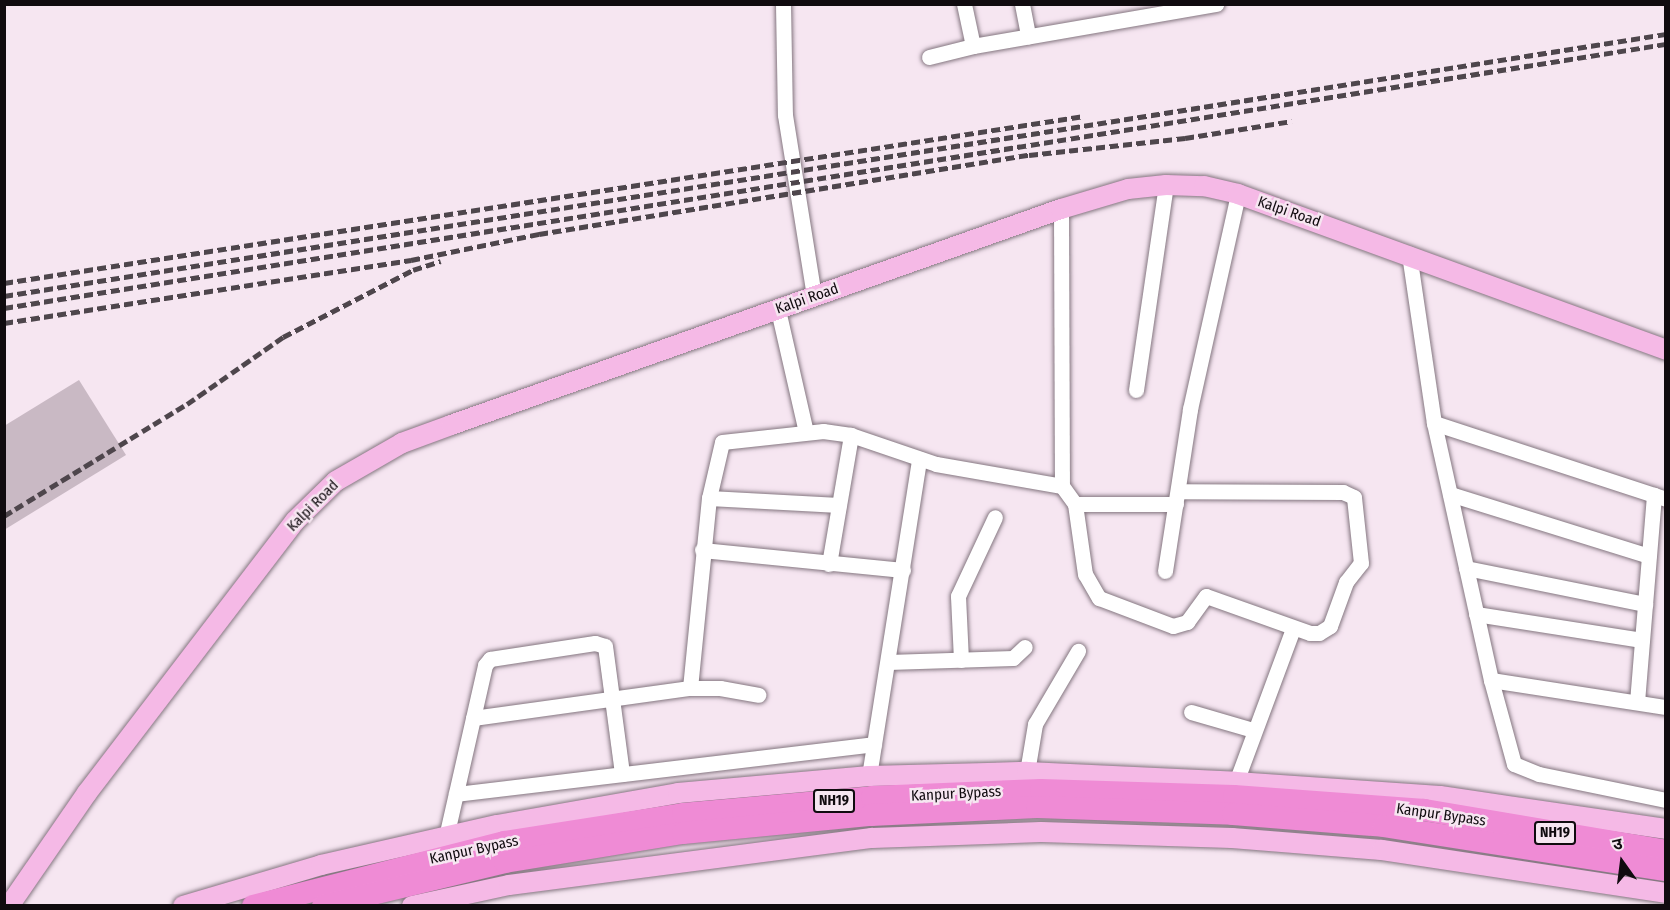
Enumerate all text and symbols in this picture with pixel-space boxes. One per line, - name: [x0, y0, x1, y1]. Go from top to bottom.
- street label: Kalpi Road: [1255, 193, 1323, 231]
- street label: Kalpi Road: [773, 280, 841, 318]
- street label: Kalpi Road: [284, 477, 342, 535]
- street label: Kanpur Bypass: [910, 783, 1002, 805]
- road number: NH19: [813, 790, 855, 812]
- street label: Kanpur Bypass: [1395, 800, 1487, 830]
- road number: NH19: [1534, 822, 1576, 844]
- street label: Kanpur Bypass: [428, 832, 520, 868]
- north arrow: [1592, 832, 1652, 892]
- text: उ: [1611, 834, 1624, 854]

